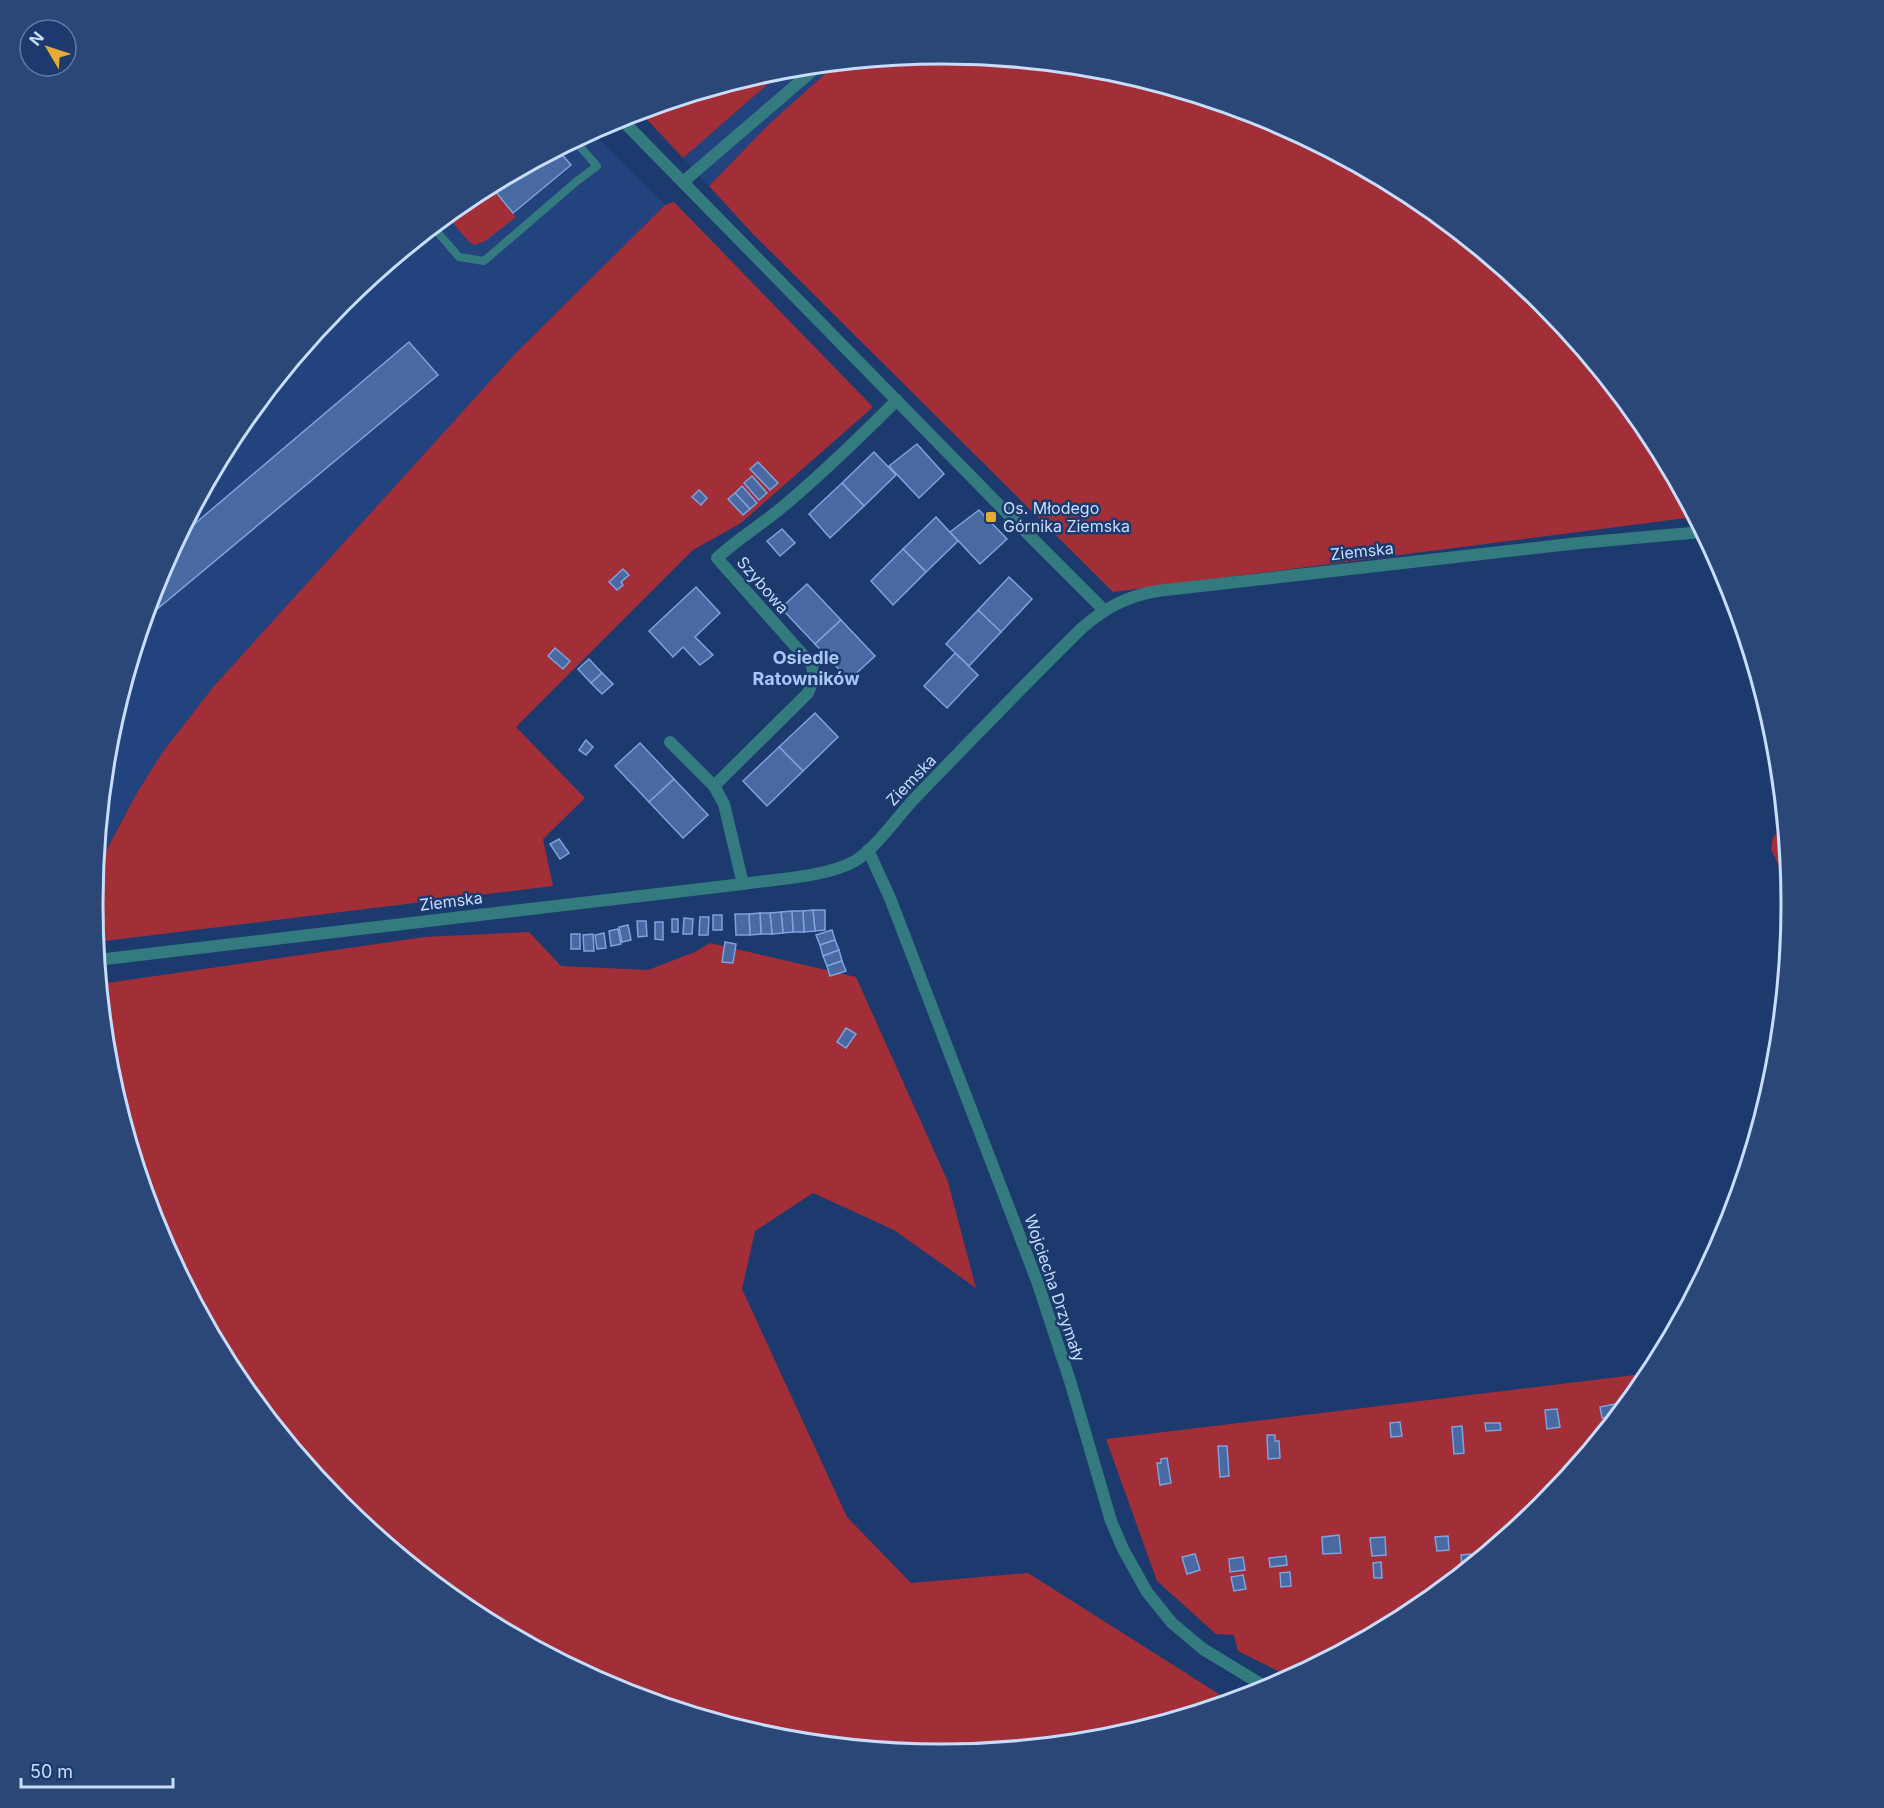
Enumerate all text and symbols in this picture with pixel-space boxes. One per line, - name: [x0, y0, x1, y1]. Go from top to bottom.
- north arrow: [18, 18, 78, 78]
- text: N: [25, 28, 48, 50]
- place label: Os. Młodego Górnika Ziemska: [1003, 498, 1130, 536]
- marker: Os. Młodego Górnika Ziemska: [984, 510, 998, 524]
- street label: Ziemska: [1329, 538, 1395, 564]
- street label: Szybowa: [733, 552, 793, 618]
- district label: Osiedle Ratowników: [753, 647, 860, 689]
- street label: Ziemska: [882, 750, 940, 810]
- street label: Ziemska: [418, 887, 484, 915]
- street label: Wojciecha Drzymały: [1020, 1212, 1090, 1364]
- scale bar: [21, 1751, 172, 1789]
- text: 50 m: [30, 1761, 73, 1782]

